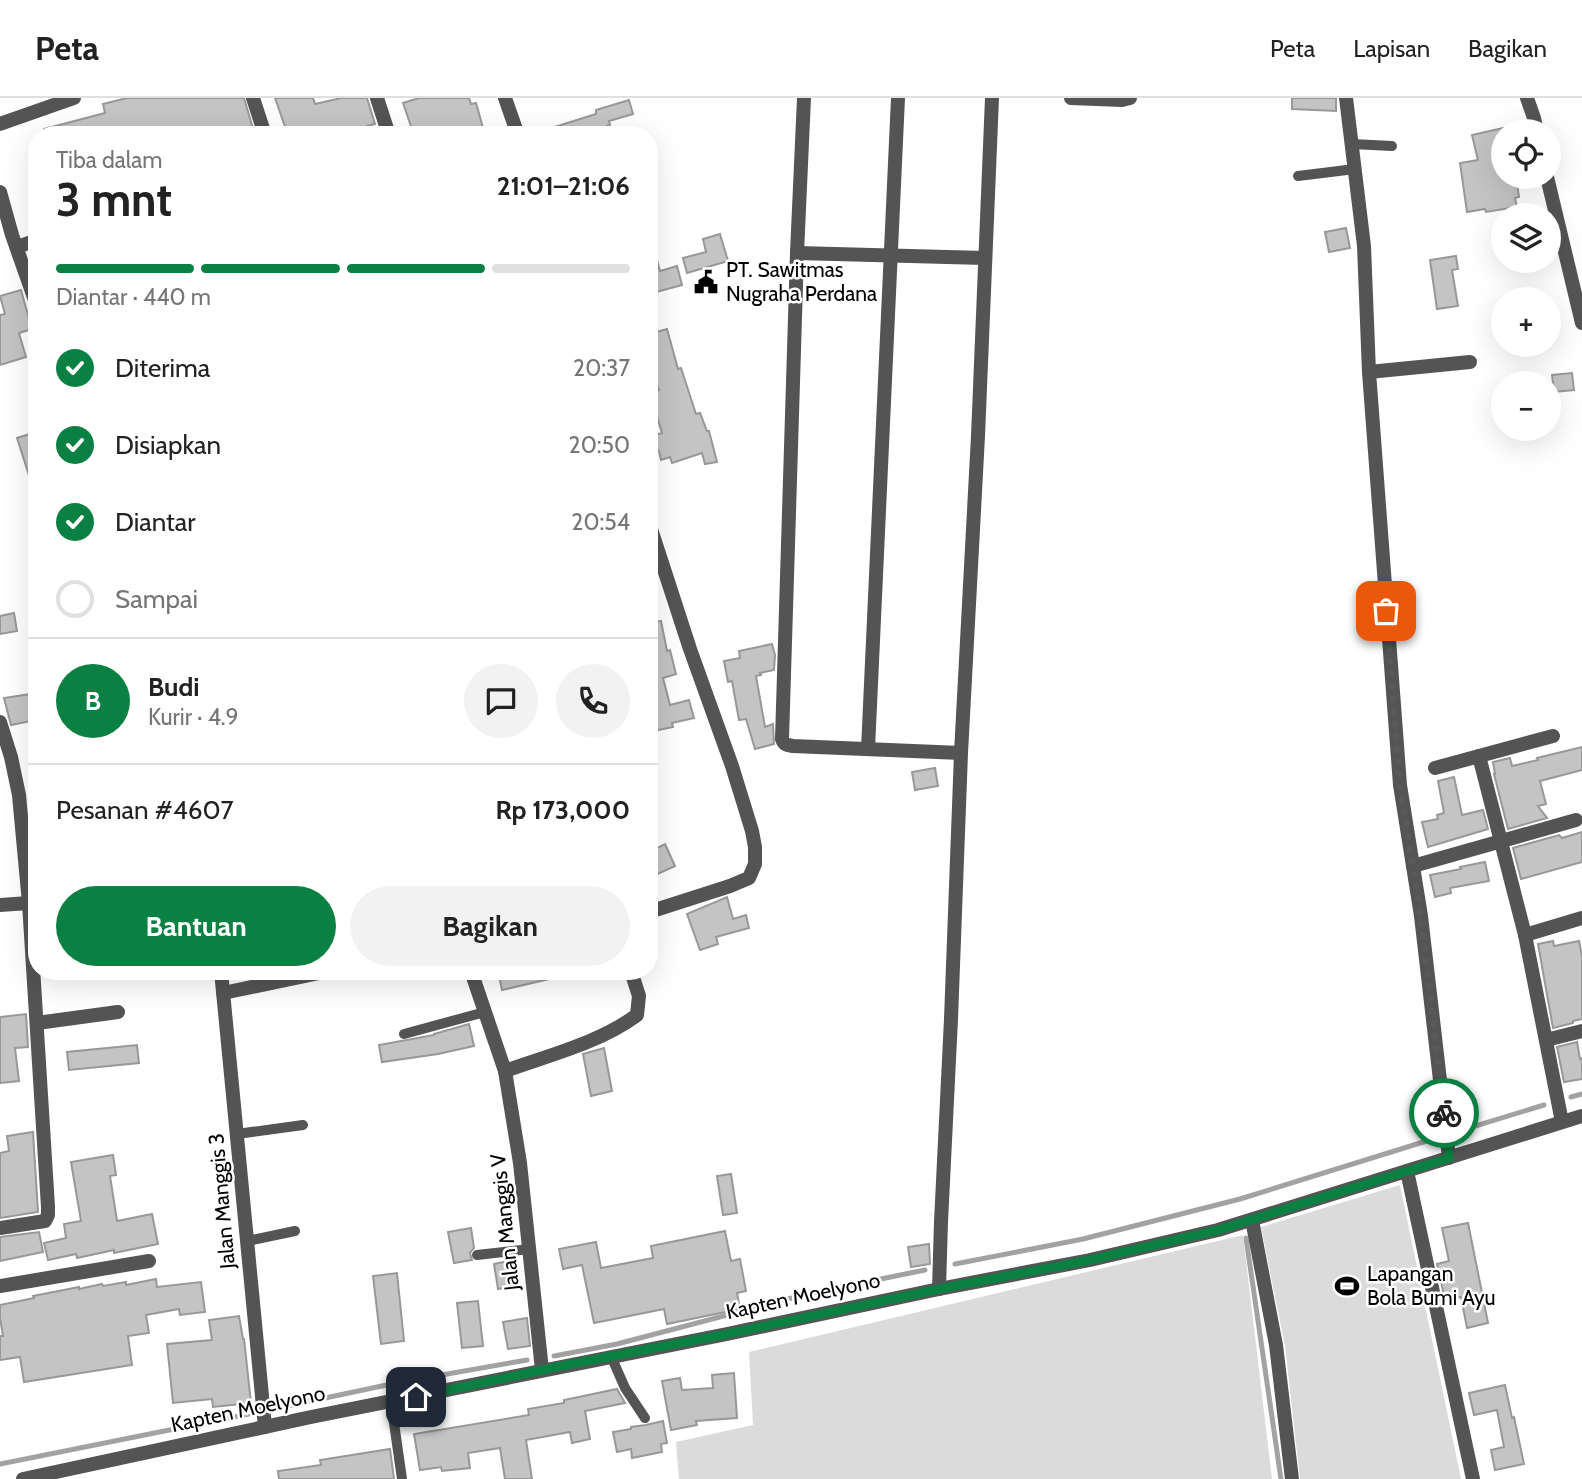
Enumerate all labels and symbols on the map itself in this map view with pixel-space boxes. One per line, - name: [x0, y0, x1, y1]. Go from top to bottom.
- place label: PT. Sawitmas Nugraha Perdana: [726, 257, 877, 306]
- public building icon: PT. Sawitmas Nugraha Perdana: [692, 268, 720, 296]
- pin: [1356, 581, 1416, 641]
- courier: [1409, 1078, 1479, 1148]
- street label: Jalan Manggis 3: [203, 1132, 240, 1271]
- street label: Jalan Manggis V: [485, 1152, 524, 1293]
- place label: Lapangan Bola Bumi Ayu: [1367, 1261, 1496, 1310]
- street label: Kapten Moelyono: [724, 1267, 882, 1324]
- sports icon: Lapangan Bola Bumi Ayu: [1333, 1272, 1361, 1300]
- pin: [386, 1367, 446, 1427]
- street label: Kapten Moelyono: [169, 1380, 327, 1437]

